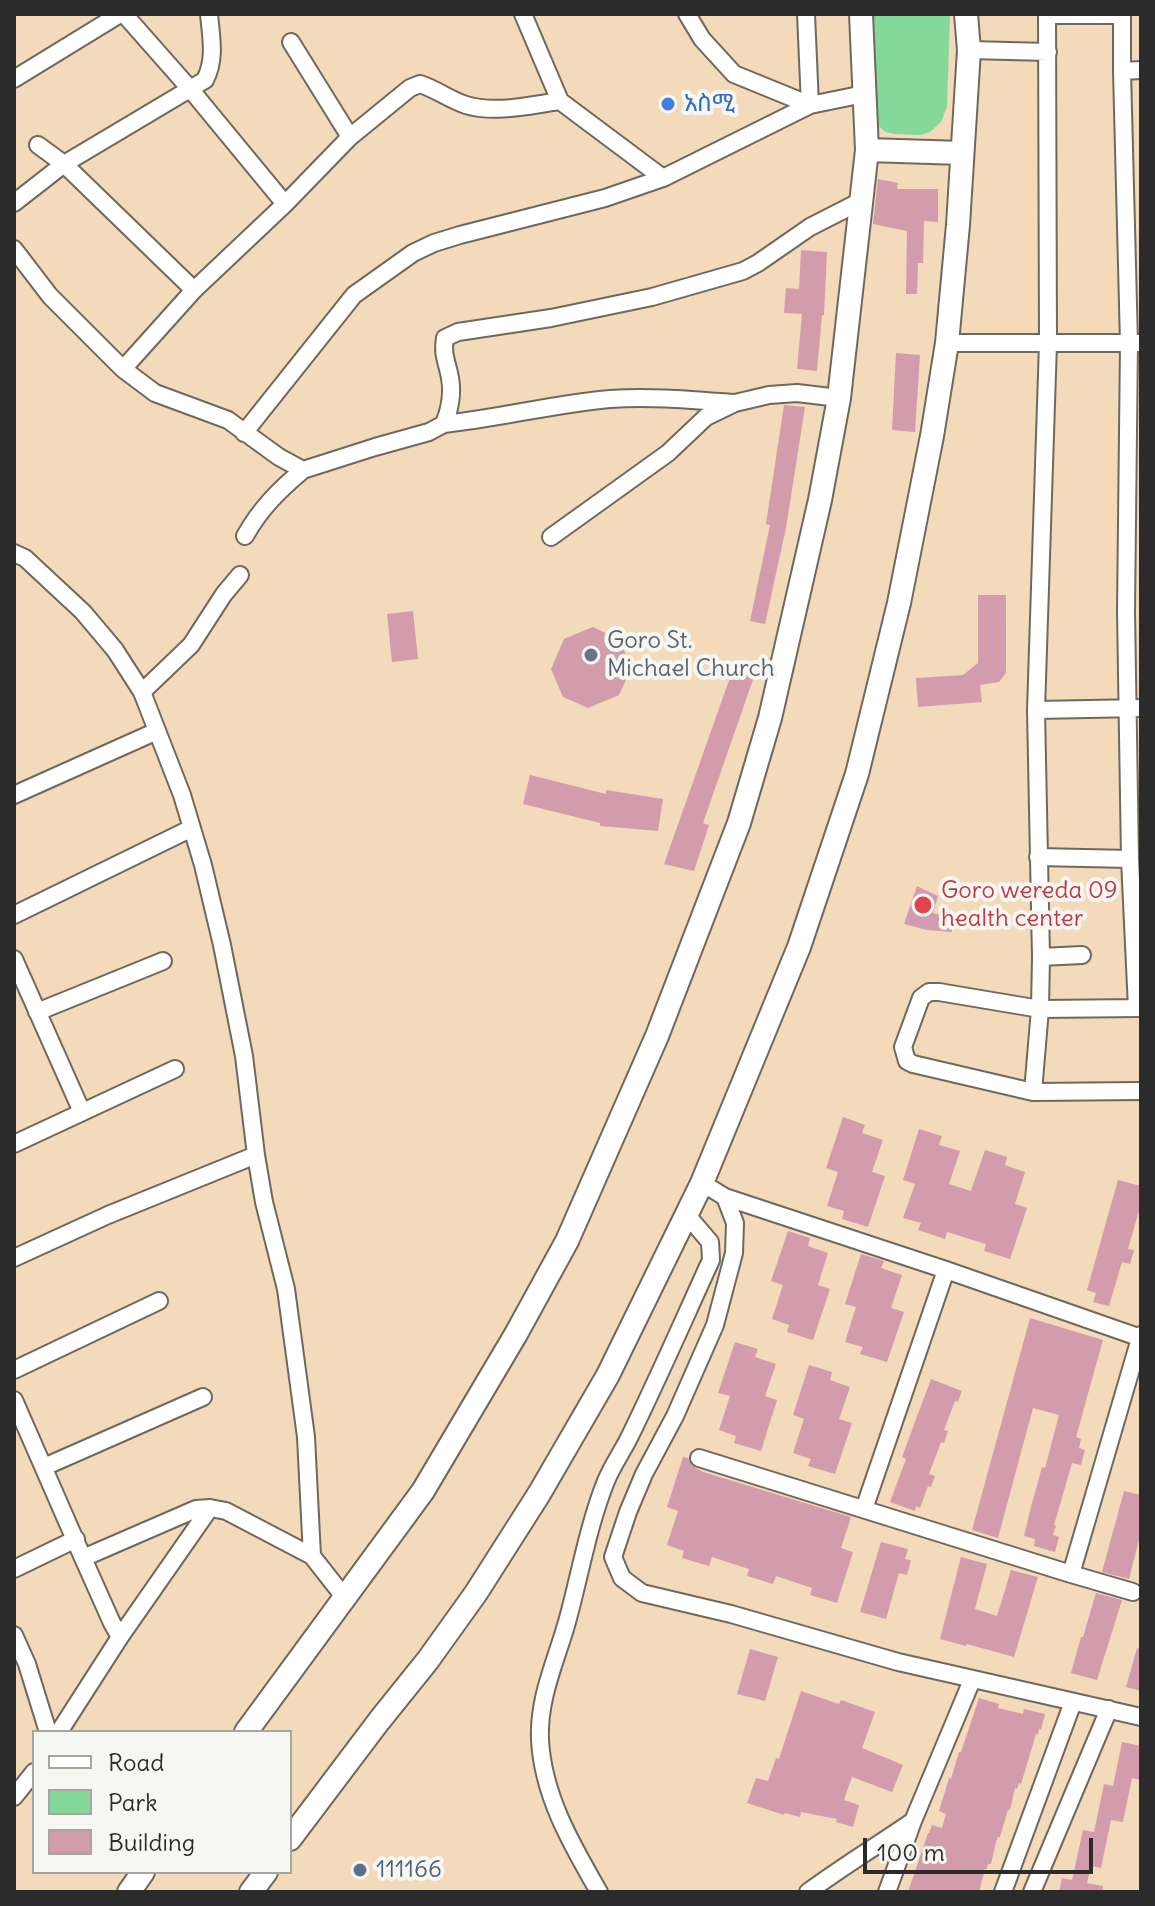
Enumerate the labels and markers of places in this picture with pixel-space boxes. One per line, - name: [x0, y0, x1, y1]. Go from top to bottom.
- place label: አስሚ: [684, 90, 735, 118]
- marker: አስሚ: [659, 95, 677, 113]
- place label: Goro St. Michael Church: [607, 627, 775, 683]
- marker: Goro St. Michael Church: [582, 646, 600, 664]
- place label: Goro wereda 09 health center: [941, 877, 1118, 933]
- marker: Goro wereda 09 health center: [912, 894, 934, 916]
- place label: 111166: [376, 1856, 442, 1884]
- marker: 111166: [351, 1861, 369, 1879]

